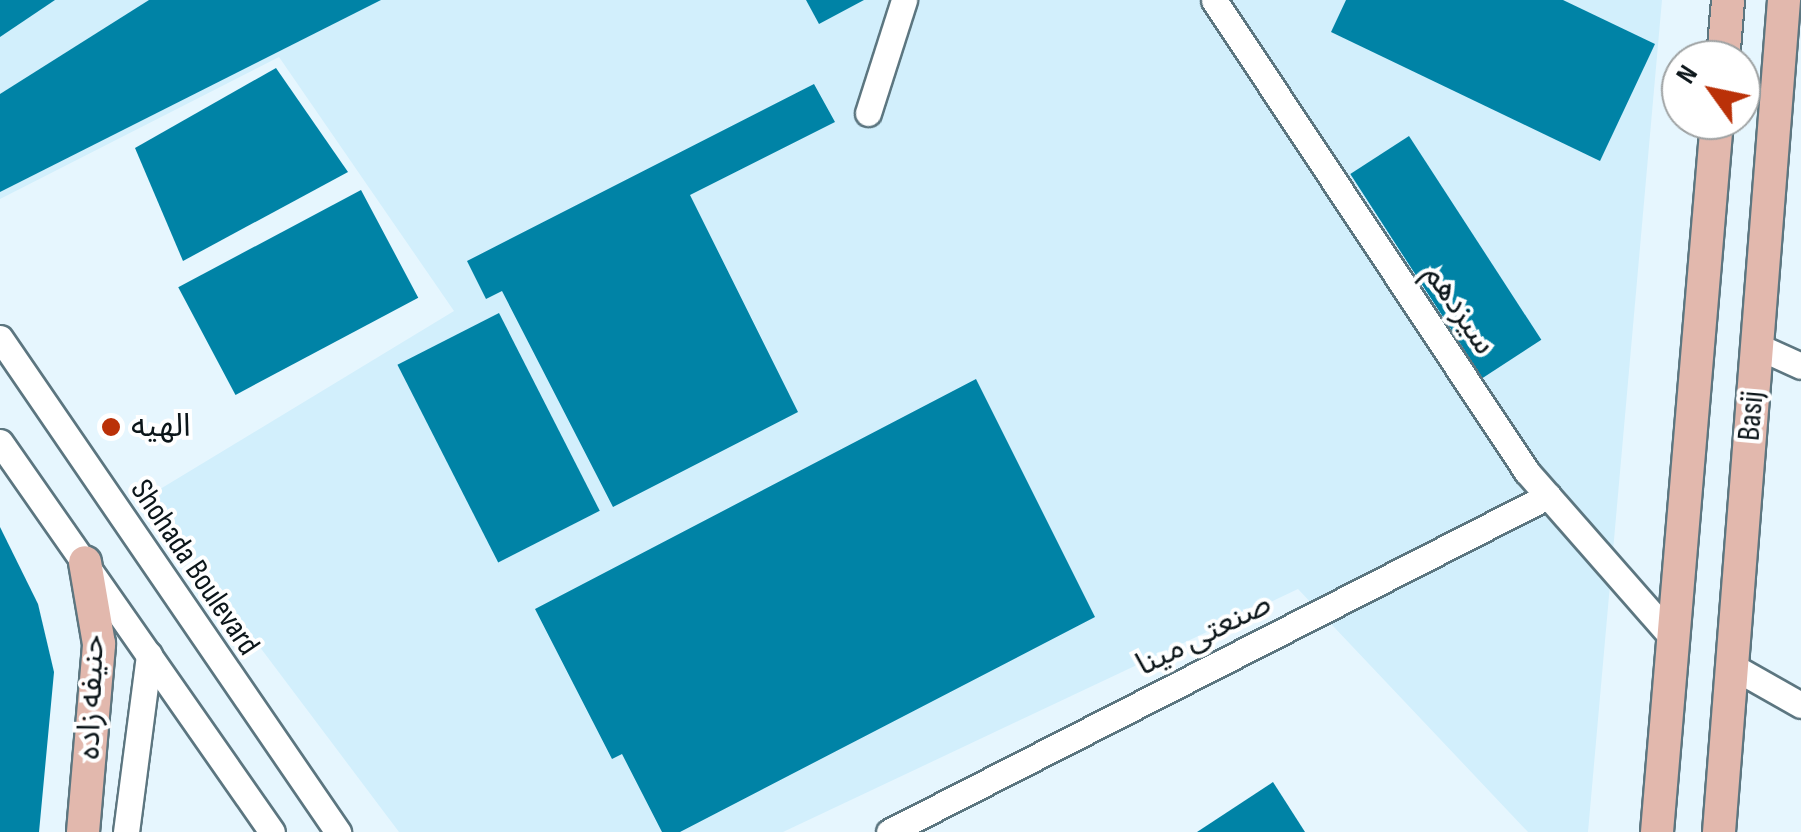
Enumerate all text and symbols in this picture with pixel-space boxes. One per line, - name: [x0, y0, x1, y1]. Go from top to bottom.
- north arrow: [1661, 40, 1761, 140]
- text: N: [1669, 59, 1705, 90]
- street label: سیزدهم: [1415, 258, 1503, 362]
- street label: Basij: [1731, 390, 1773, 442]
- place label: الهیه: [131, 408, 191, 446]
- marker: الهیه: [100, 416, 122, 438]
- street label: Shohada Boulevard: [121, 473, 267, 663]
- street label: صنعتی مینا: [1130, 585, 1278, 685]
- street label: حنیفه زاده: [71, 634, 113, 760]

